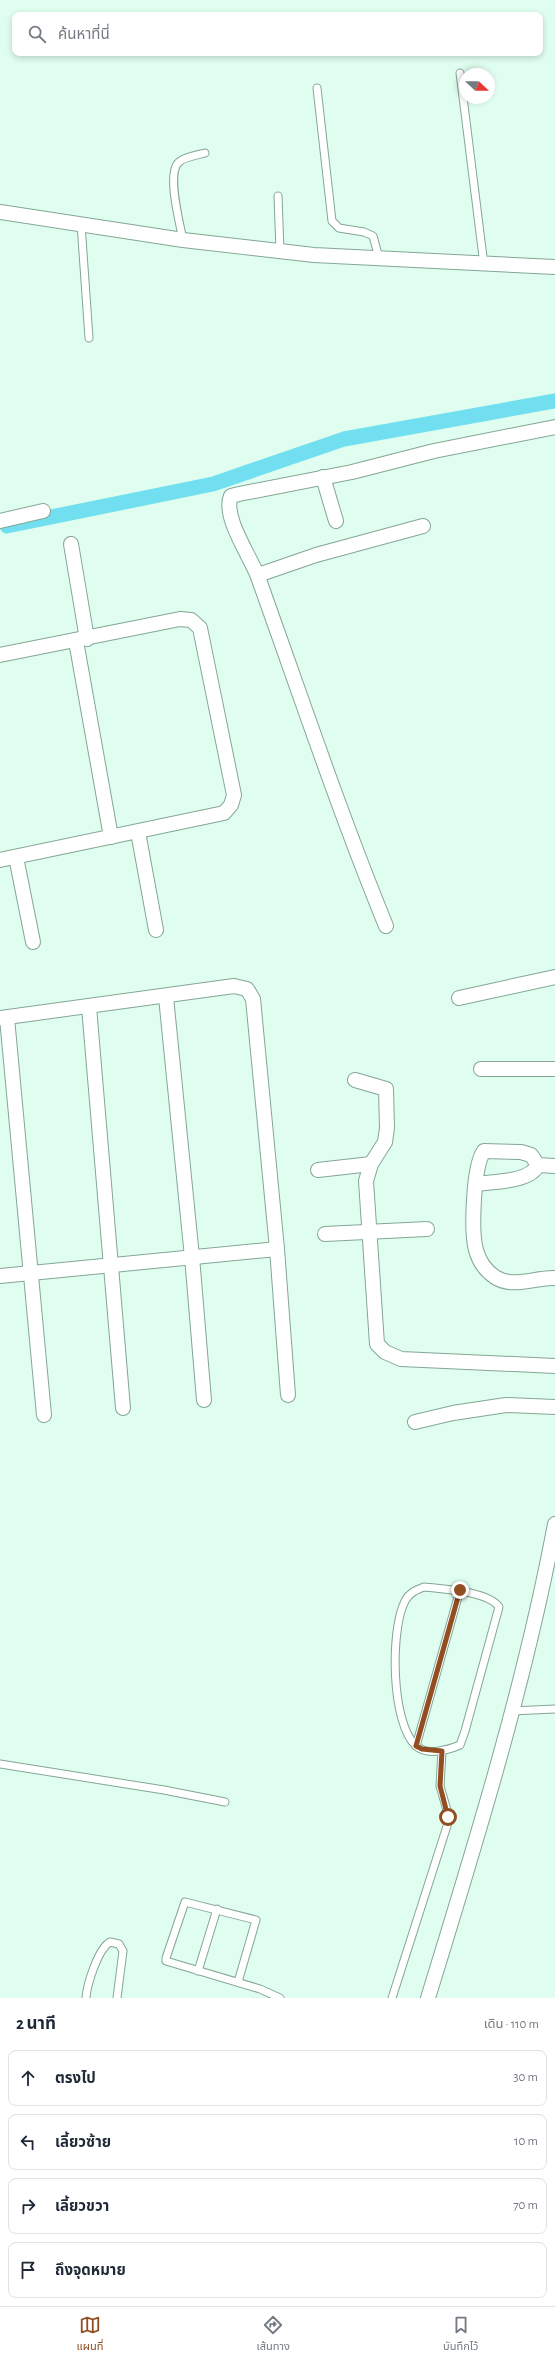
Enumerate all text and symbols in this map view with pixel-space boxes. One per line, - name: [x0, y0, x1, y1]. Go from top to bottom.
- search box: [12, 12, 543, 56]
- icon: search: [26, 23, 48, 45]
- text: ค้นหาที่นี่: [58, 27, 110, 42]
- north arrow: [459, 68, 495, 104]
- route end: [451, 1581, 469, 1599]
- route start: [439, 1808, 457, 1826]
- text: 2 นาที: [16, 2015, 56, 2032]
- text: เดิน · 110 m: [484, 2018, 539, 2031]
- icon: ahead: [17, 2067, 39, 2089]
- text: ตรงไป: [55, 2071, 96, 2086]
- text: 30 m: [513, 2071, 538, 2084]
- icon: left: [17, 2131, 39, 2153]
- text: เลี้ยวซ้าย: [55, 2135, 111, 2150]
- text: 10 m: [514, 2135, 538, 2148]
- icon: right: [17, 2195, 39, 2217]
- text: เลี้ยวขวา: [55, 2199, 109, 2214]
- text: 70 m: [513, 2199, 538, 2212]
- icon: arrive: [17, 2259, 39, 2281]
- text: ถึงจุดหมาย: [55, 2263, 126, 2278]
- tab: แผนที่: [77, 2314, 103, 2355]
- tab: เส้นทาง: [257, 2314, 290, 2355]
- tab: บันทึกไว้: [443, 2314, 478, 2355]

